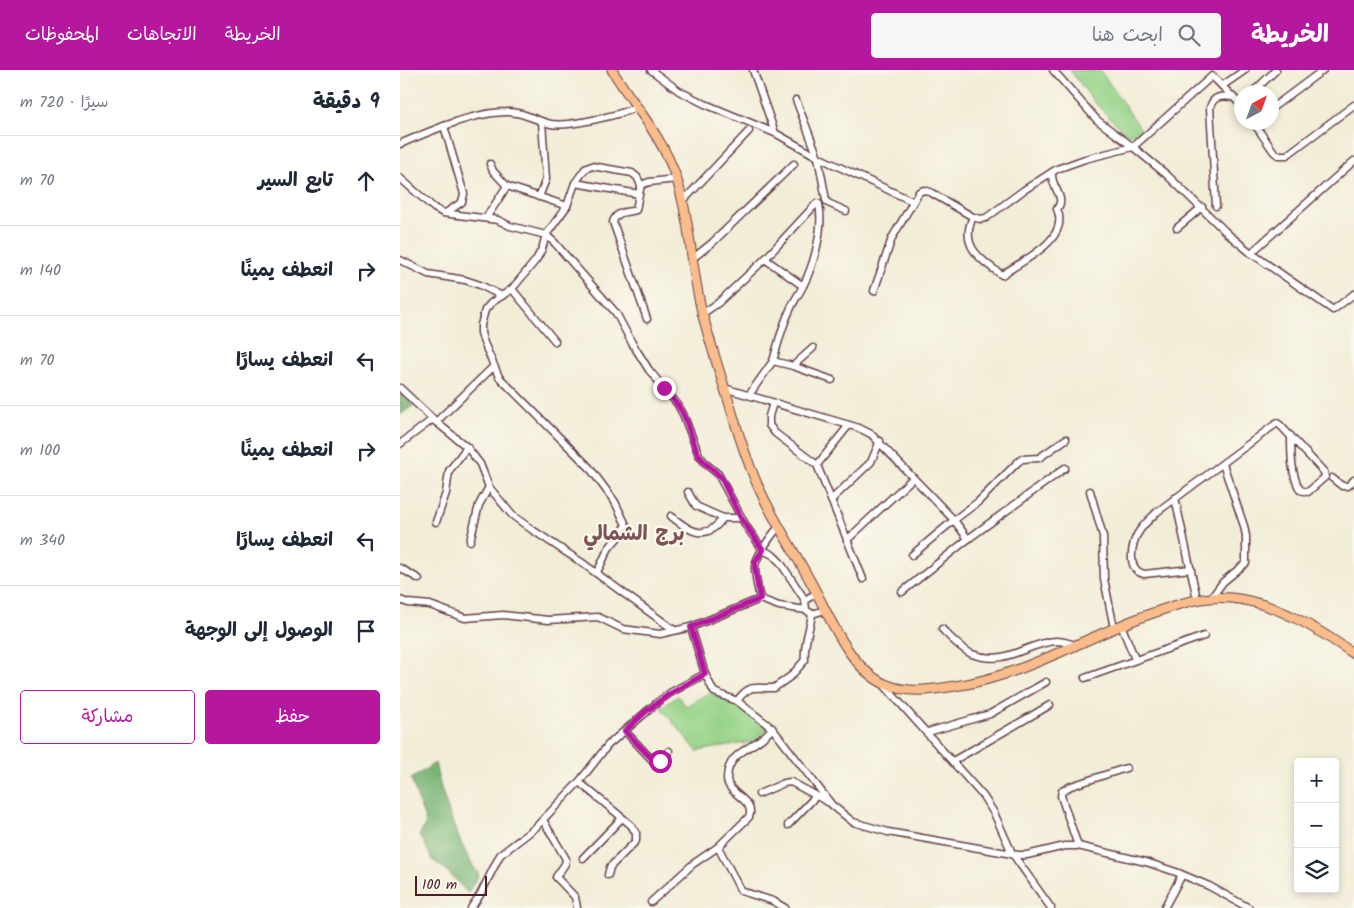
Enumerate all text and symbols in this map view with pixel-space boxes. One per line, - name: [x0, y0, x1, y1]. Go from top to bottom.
- search box: [871, 13, 1221, 58]
- text: الخريطة: [1251, 16, 1329, 55]
- text: المحفوظات: [25, 21, 99, 50]
- text: الاتجاهات: [127, 21, 197, 50]
- text: الخريطة: [225, 21, 281, 50]
- text: ابحث هنا: [1092, 21, 1163, 51]
- icon: search: [1175, 21, 1203, 49]
- north arrow: [1234, 85, 1279, 130]
- text: 9 دقيقة: [313, 86, 380, 119]
- text: سيرًا · 720 m: [20, 90, 108, 115]
- text: تابع السير: [258, 166, 333, 196]
- icon: ahead: [352, 167, 380, 195]
- text: 70 m: [20, 168, 55, 193]
- text: انعطف يمينًا: [241, 256, 333, 286]
- icon: right: [352, 257, 380, 285]
- text: 140 m: [20, 258, 61, 283]
- text: انعطف يسارًا: [236, 346, 333, 376]
- icon: left: [352, 347, 380, 375]
- text: 70 m: [20, 348, 55, 373]
- route end: [653, 377, 676, 400]
- text: انعطف يمينًا: [241, 436, 333, 466]
- icon: right: [352, 437, 380, 465]
- text: 100 m: [20, 438, 60, 463]
- district label: برج الشمالي: [583, 519, 685, 551]
- text: انعطف يسارًا: [236, 526, 333, 556]
- icon: left: [352, 527, 380, 555]
- text: 340 m: [20, 528, 65, 553]
- text: الوصول إلى الوجهة: [185, 616, 333, 646]
- icon: arrive: [352, 617, 380, 645]
- button: مشاركة: [20, 690, 195, 744]
- button: حفظ: [205, 690, 380, 744]
- route start: [649, 750, 672, 773]
- map controls: [1294, 758, 1339, 893]
- button: +: [1294, 758, 1339, 803]
- button: −: [1294, 803, 1339, 848]
- button: layers: [1294, 848, 1339, 893]
- scale bar: [415, 873, 488, 896]
- text: 100 m: [422, 874, 457, 896]

